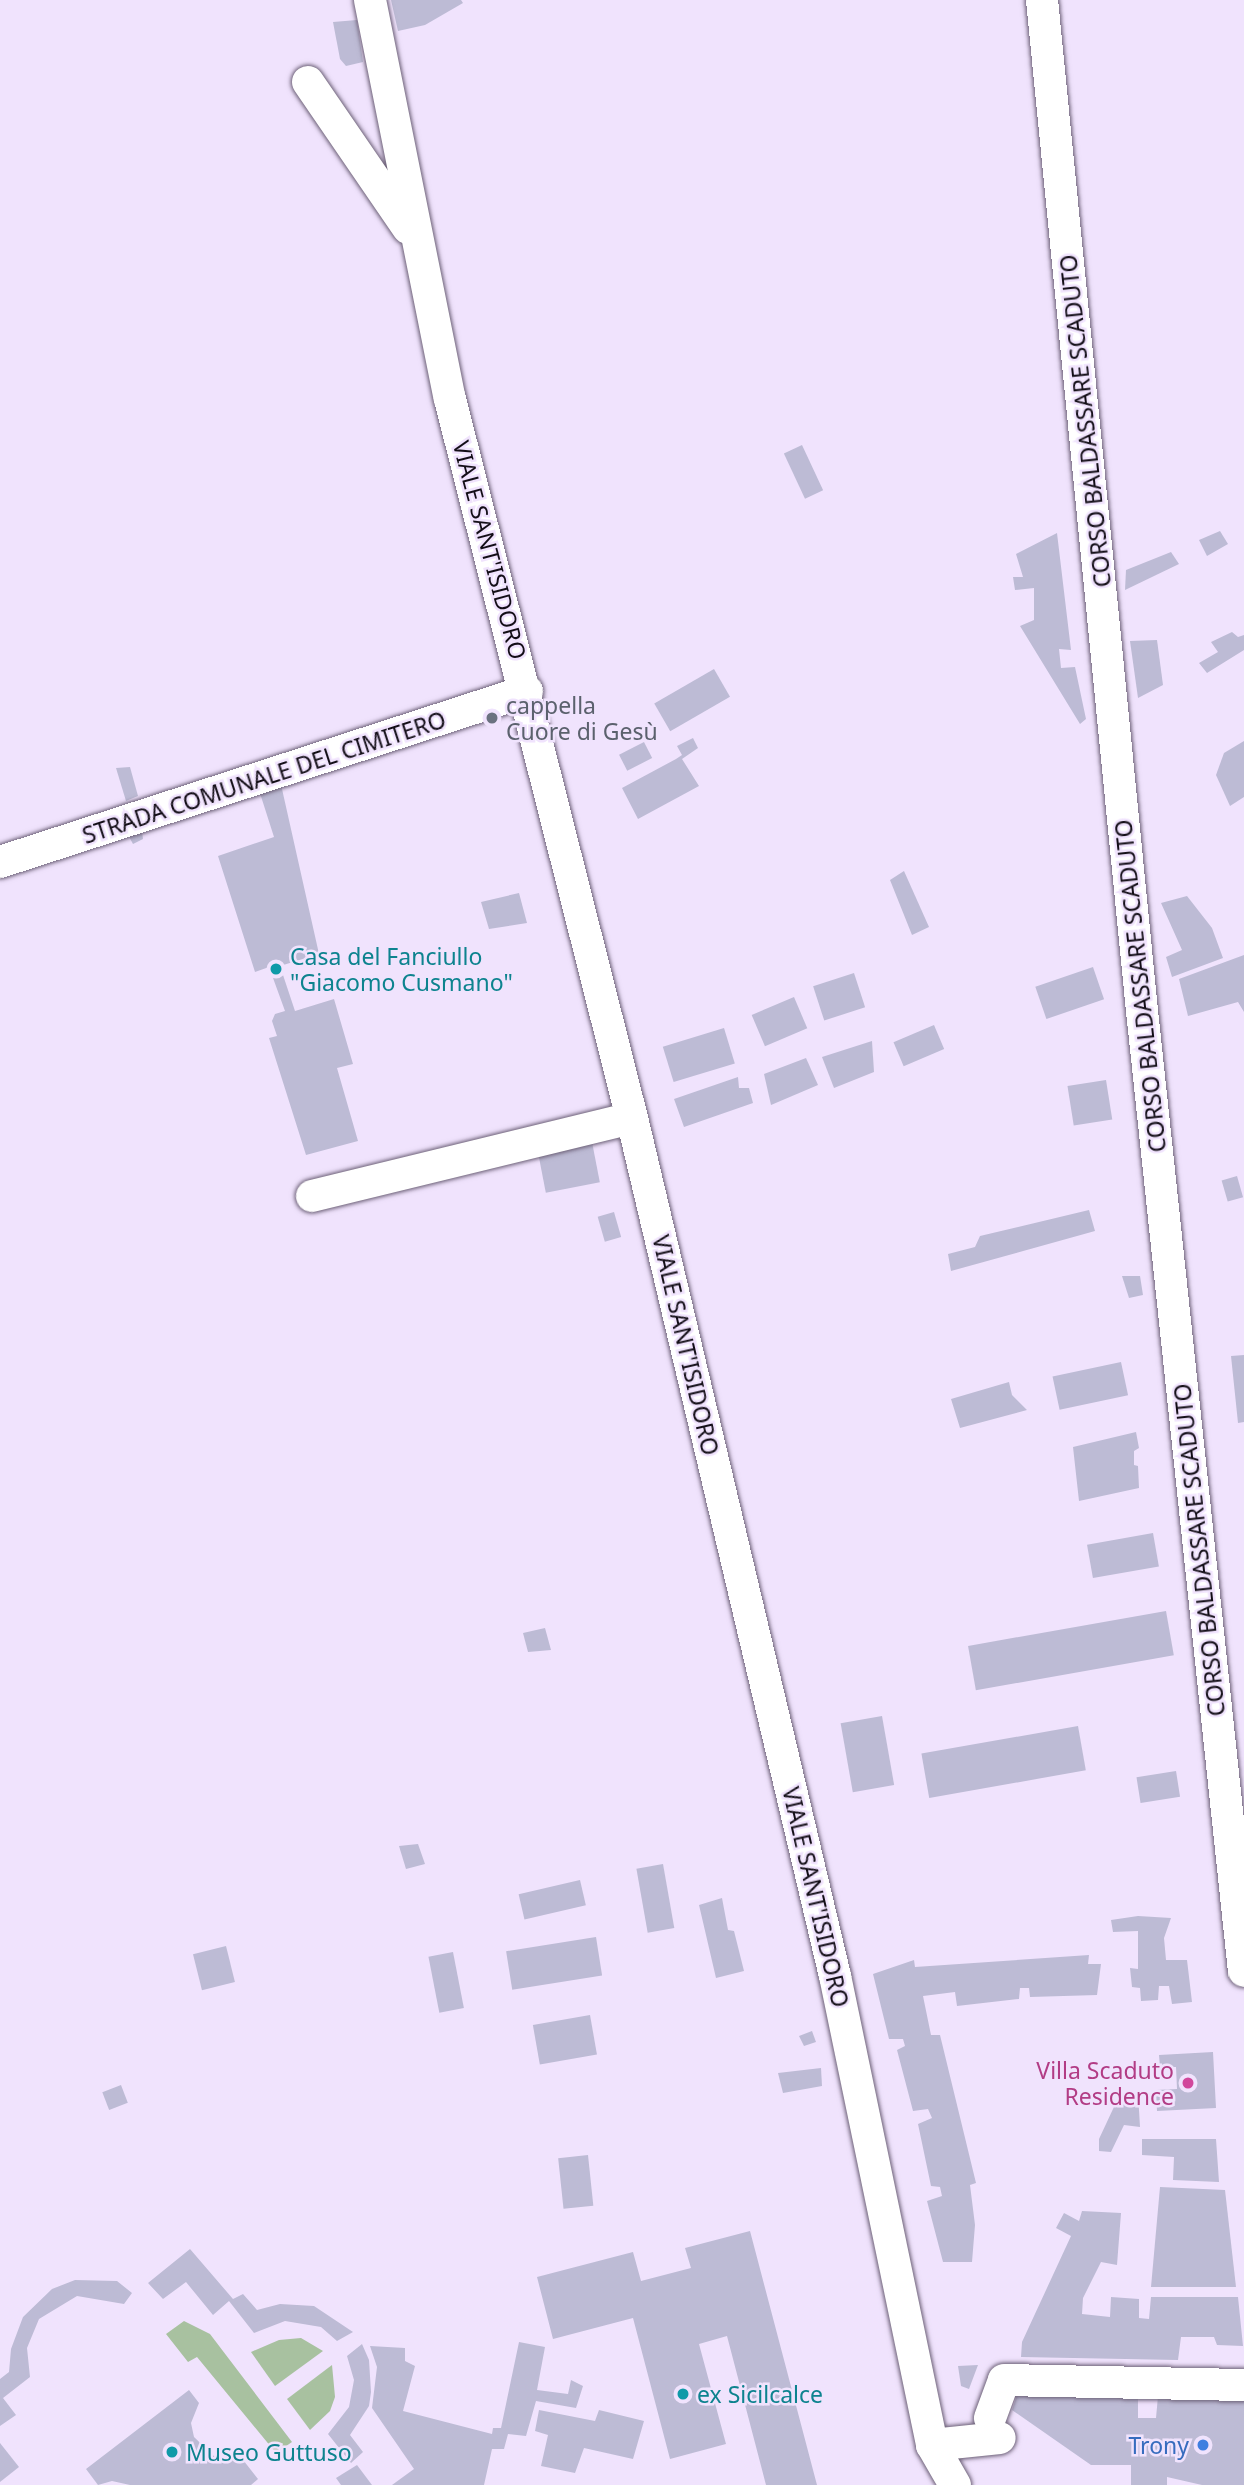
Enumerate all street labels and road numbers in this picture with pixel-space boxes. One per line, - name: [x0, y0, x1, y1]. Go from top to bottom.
- street label: CORSO BALDASSARE SCADUTO: [1054, 253, 1116, 589]
- street label: VIALE SANT'ISIDORO: [448, 438, 532, 662]
- street label: STRADA COMUNALE DEL CIMITERO: [79, 705, 449, 849]
- street label: CORSO BALDASSARE SCADUTO: [1109, 818, 1171, 1154]
- street label: VIALE SANT'ISIDORO: [647, 1232, 725, 1458]
- street label: CORSO BALDASSARE SCADUTO: [1168, 1382, 1230, 1718]
- street label: VIALE SANT'ISIDORO: [777, 1784, 855, 2010]

